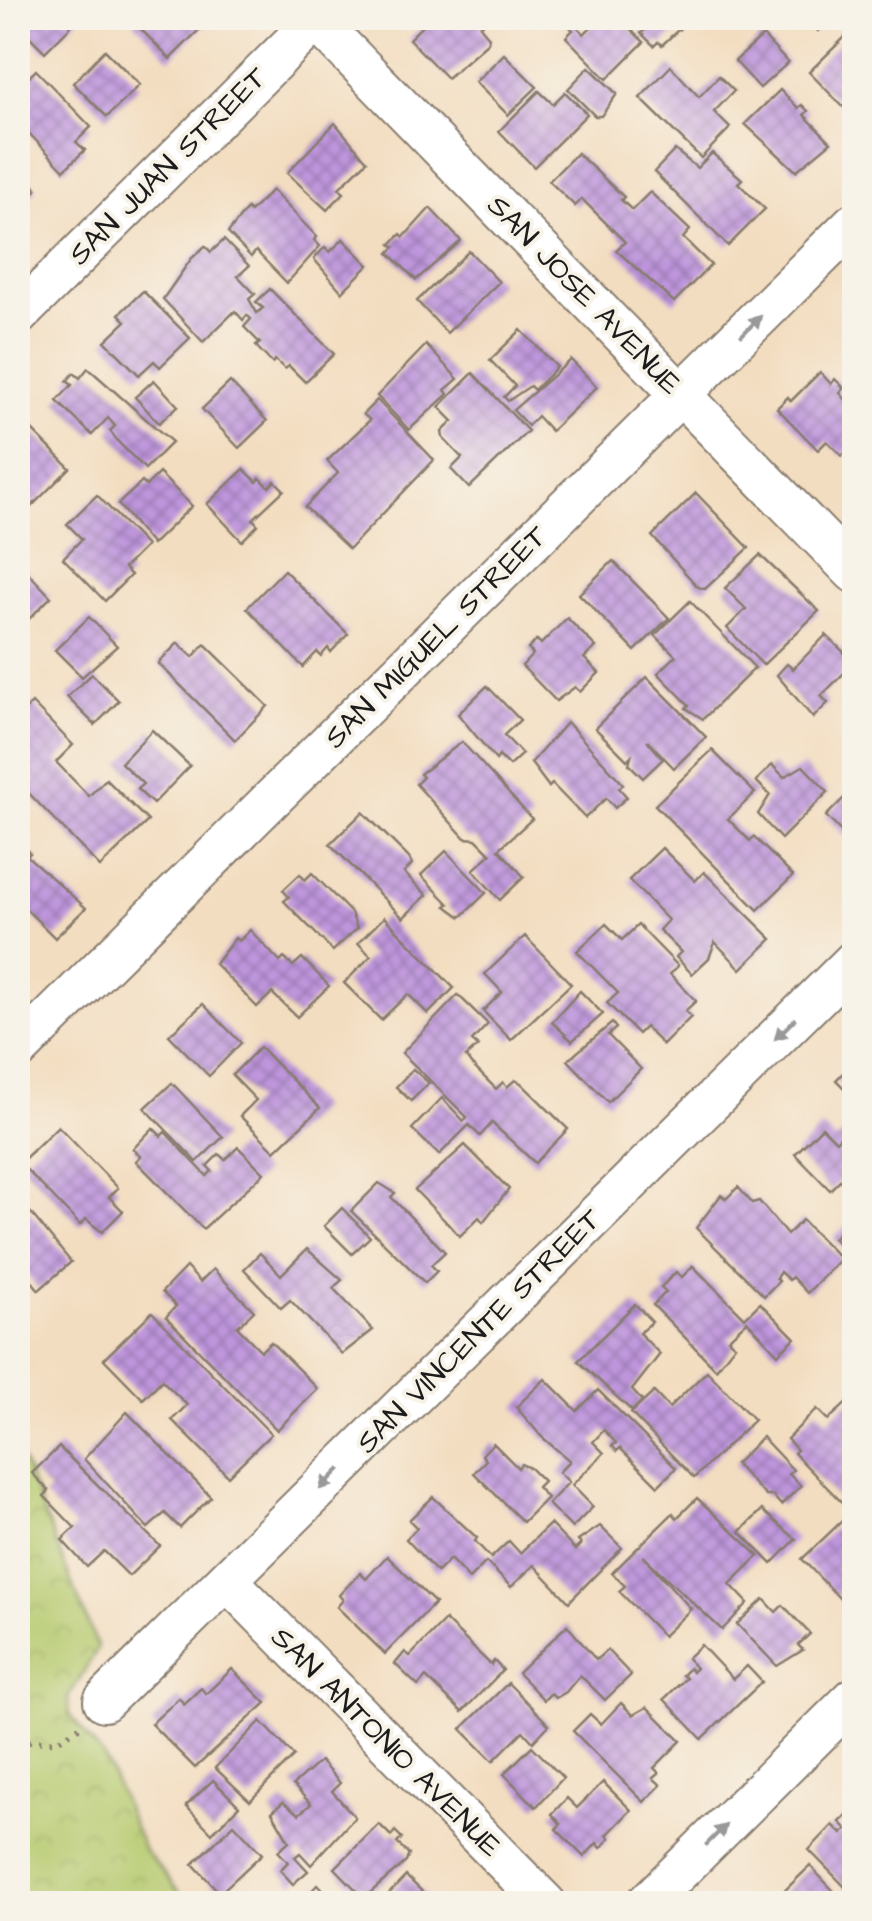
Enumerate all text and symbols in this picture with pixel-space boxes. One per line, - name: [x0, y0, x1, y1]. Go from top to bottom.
- street label: SAN JUAN STREET: [59, 57, 277, 275]
- street label: SAN JOSE AVENUE: [477, 186, 691, 405]
- one-way arrow: [738, 315, 762, 338]
- street label: SAN MIGUEL STREET: [315, 516, 557, 758]
- one-way arrow: [774, 1017, 798, 1041]
- street label: SAN VINCENTE STREET: [347, 1199, 611, 1463]
- one-way arrow: [318, 1467, 342, 1490]
- street label: SAN ANTONIO AVENUE: [261, 1617, 511, 1867]
- one-way arrow: [703, 1824, 727, 1847]

